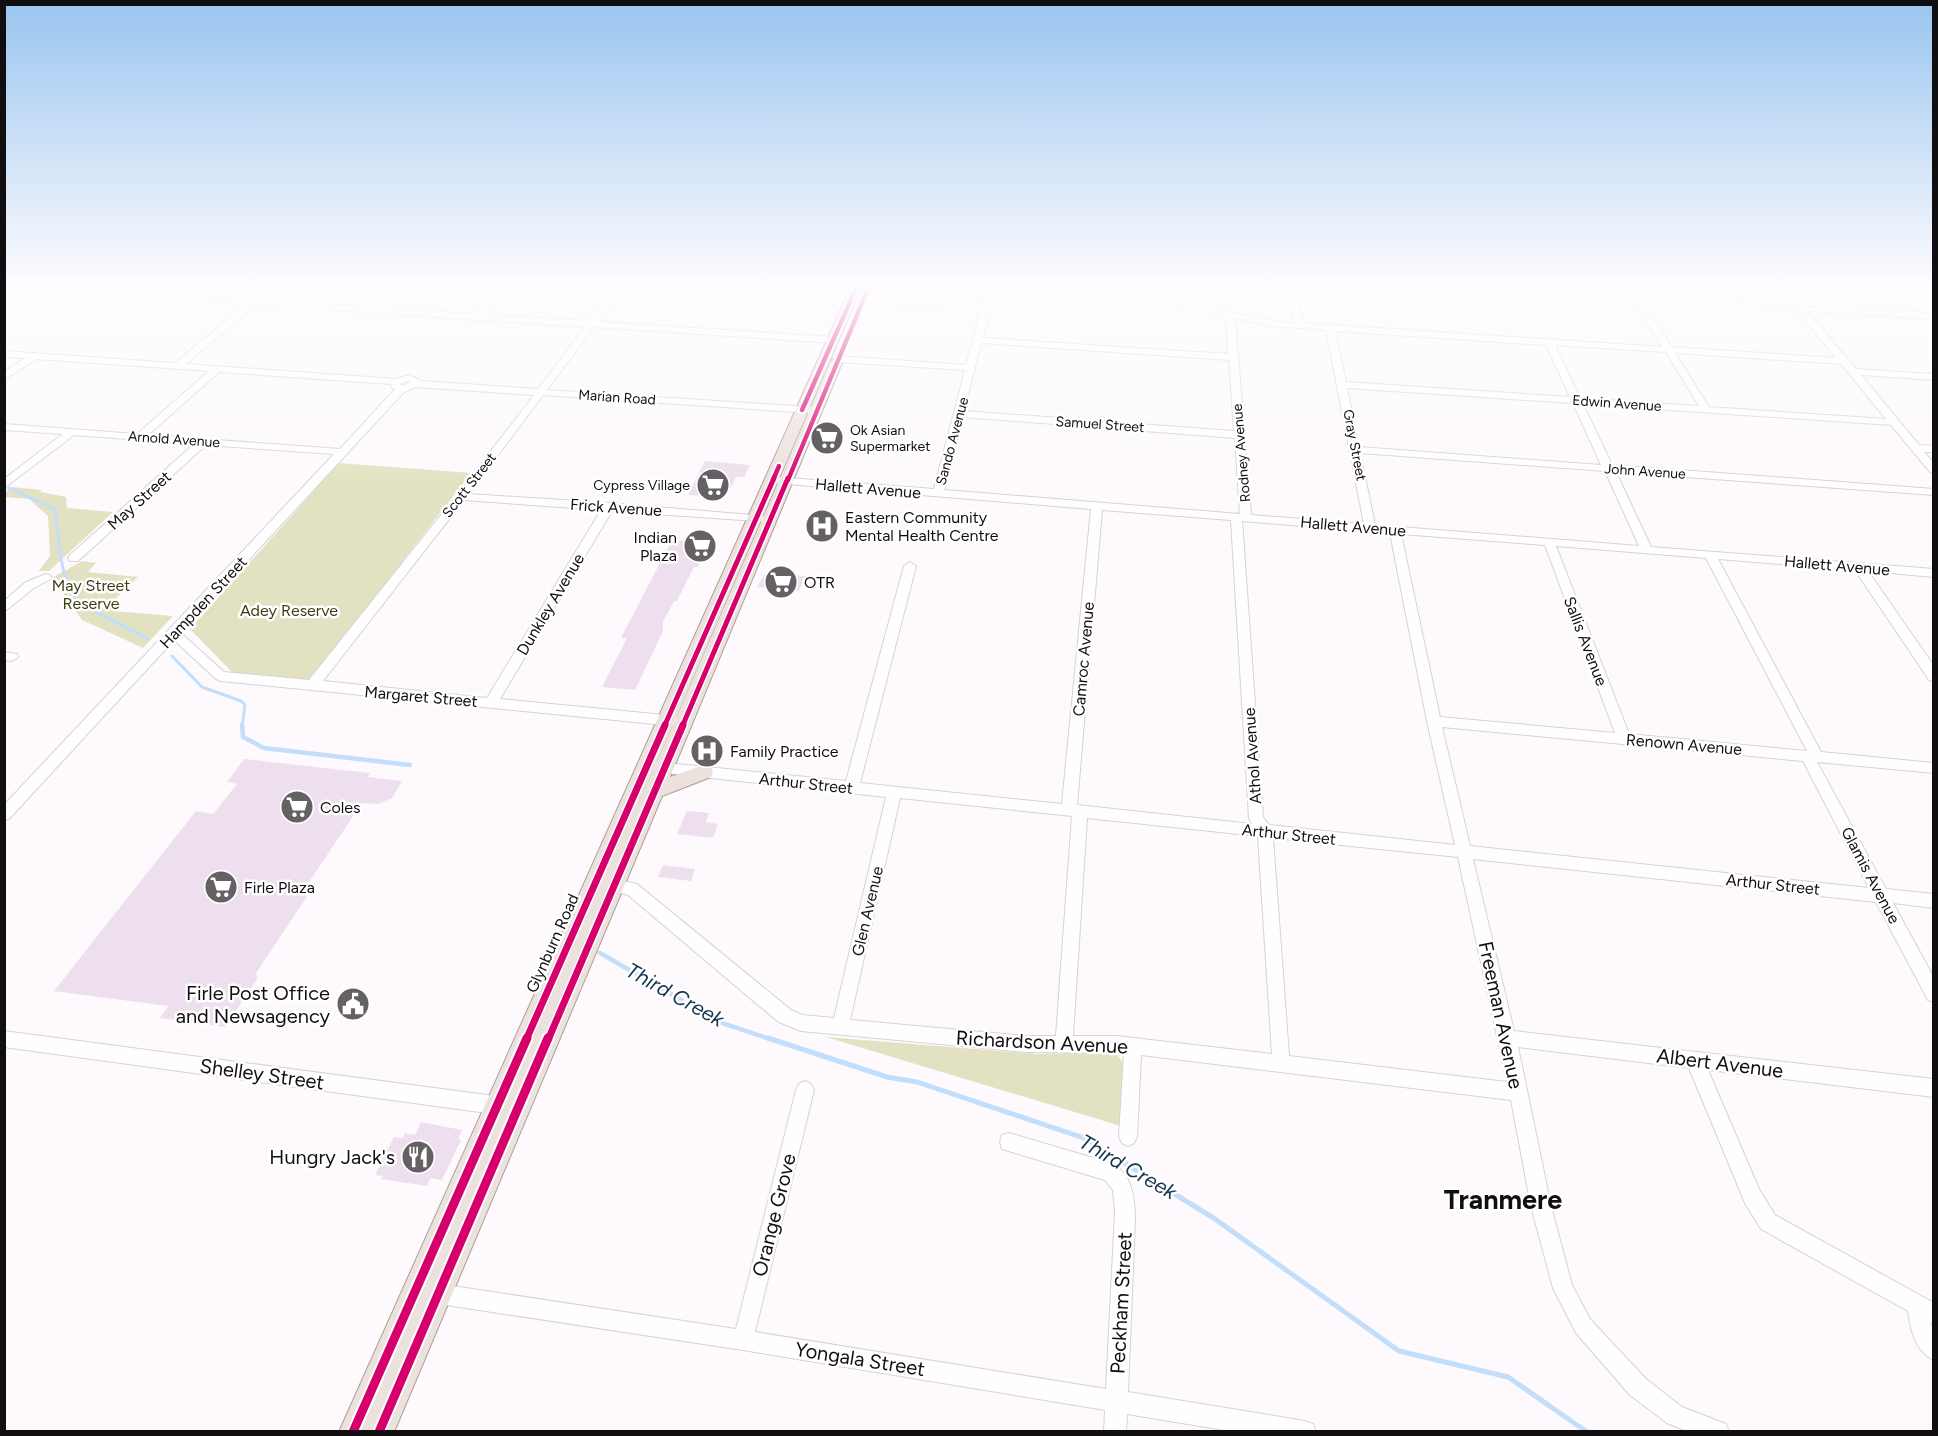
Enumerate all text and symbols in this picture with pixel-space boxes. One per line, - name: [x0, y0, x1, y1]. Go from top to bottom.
- street label: Marian Road: [578, 386, 656, 409]
- street label: Edwin Avenue: [1572, 392, 1662, 415]
- street label: Sando Avenue: [933, 395, 973, 487]
- street label: Rodney Avenue: [1229, 403, 1254, 503]
- street label: Gray Street: [1339, 408, 1370, 482]
- street label: Samuel Street: [1055, 413, 1145, 436]
- supermarket icon: Ok Asian Supermarket: [809, 420, 845, 456]
- place label: Ok Asian Supermarket: [850, 422, 930, 455]
- street label: Arnold Avenue: [127, 428, 221, 451]
- street label: Scott Street: [439, 450, 500, 521]
- street label: John Avenue: [1604, 460, 1687, 483]
- street label: May Street: [104, 467, 175, 534]
- supermarket icon: Cypress Village: [695, 467, 731, 503]
- street label: Hallett Avenue: [814, 474, 922, 503]
- place label: Cypress Village: [593, 477, 690, 494]
- street label: Frick Avenue: [569, 495, 663, 520]
- hospital icon: Eastern Community Mental Health Centre: [804, 508, 840, 544]
- place label: Eastern Community Mental Health Centre: [845, 508, 999, 545]
- street label: Hallett Avenue: [1299, 512, 1407, 541]
- place label: Indian Plaza: [634, 528, 677, 565]
- supermarket icon: Indian Plaza: [682, 528, 718, 564]
- street label: Dunkley Avenue: [513, 550, 588, 659]
- street label: Hallett Avenue: [1783, 551, 1891, 580]
- street label: Hampden Street: [156, 552, 251, 652]
- supermarket icon: OTR: [763, 564, 799, 600]
- place label: OTR: [804, 573, 835, 592]
- park label: May Street Reserve: [52, 576, 130, 613]
- street label: Sallis Avenue: [1560, 594, 1611, 689]
- park label: Adey Reserve: [240, 601, 338, 620]
- street label: Camroc Avenue: [1069, 601, 1098, 717]
- street label: Margaret Street: [364, 682, 478, 711]
- street label: Athol Avenue: [1240, 707, 1265, 805]
- street label: Renown Avenue: [1625, 730, 1743, 759]
- hospital icon: Family Practice: [689, 733, 725, 769]
- place label: Family Practice: [730, 742, 839, 761]
- street label: Arthur Street: [758, 769, 854, 798]
- supermarket icon: Coles: [279, 789, 315, 825]
- place label: Coles: [320, 798, 361, 817]
- street label: Arthur Street: [1241, 820, 1337, 849]
- street label: Glamis Avenue: [1837, 824, 1904, 927]
- street label: Glen Avenue: [848, 864, 887, 958]
- supermarket icon: Firle Plaza: [203, 869, 239, 905]
- street label: Arthur Street: [1725, 870, 1821, 899]
- place label: Firle Plaza: [244, 878, 315, 897]
- street label: Glynburn Road: [522, 891, 583, 996]
- street label: Freeman Avenue: [1474, 939, 1528, 1091]
- water label: Third Creek: [622, 957, 729, 1032]
- place label: Firle Post Office and Newsagency: [176, 981, 330, 1028]
- public building icon: Firle Post Office and Newsagency: [335, 986, 371, 1022]
- street label: Richardson Avenue: [955, 1026, 1129, 1059]
- street label: Albert Avenue: [1655, 1043, 1785, 1083]
- street label: Shelley Street: [198, 1053, 326, 1095]
- water label: Third Creek: [1075, 1129, 1182, 1205]
- restaurant icon: Hungry Jack's: [400, 1139, 436, 1175]
- place label: Hungry Jack's: [269, 1145, 395, 1169]
- street label: Orange Grove: [747, 1151, 801, 1279]
- district label: Tranmere: [1444, 1183, 1562, 1216]
- street label: Peckham Street: [1105, 1231, 1137, 1375]
- street label: Yongala Street: [793, 1337, 927, 1381]

